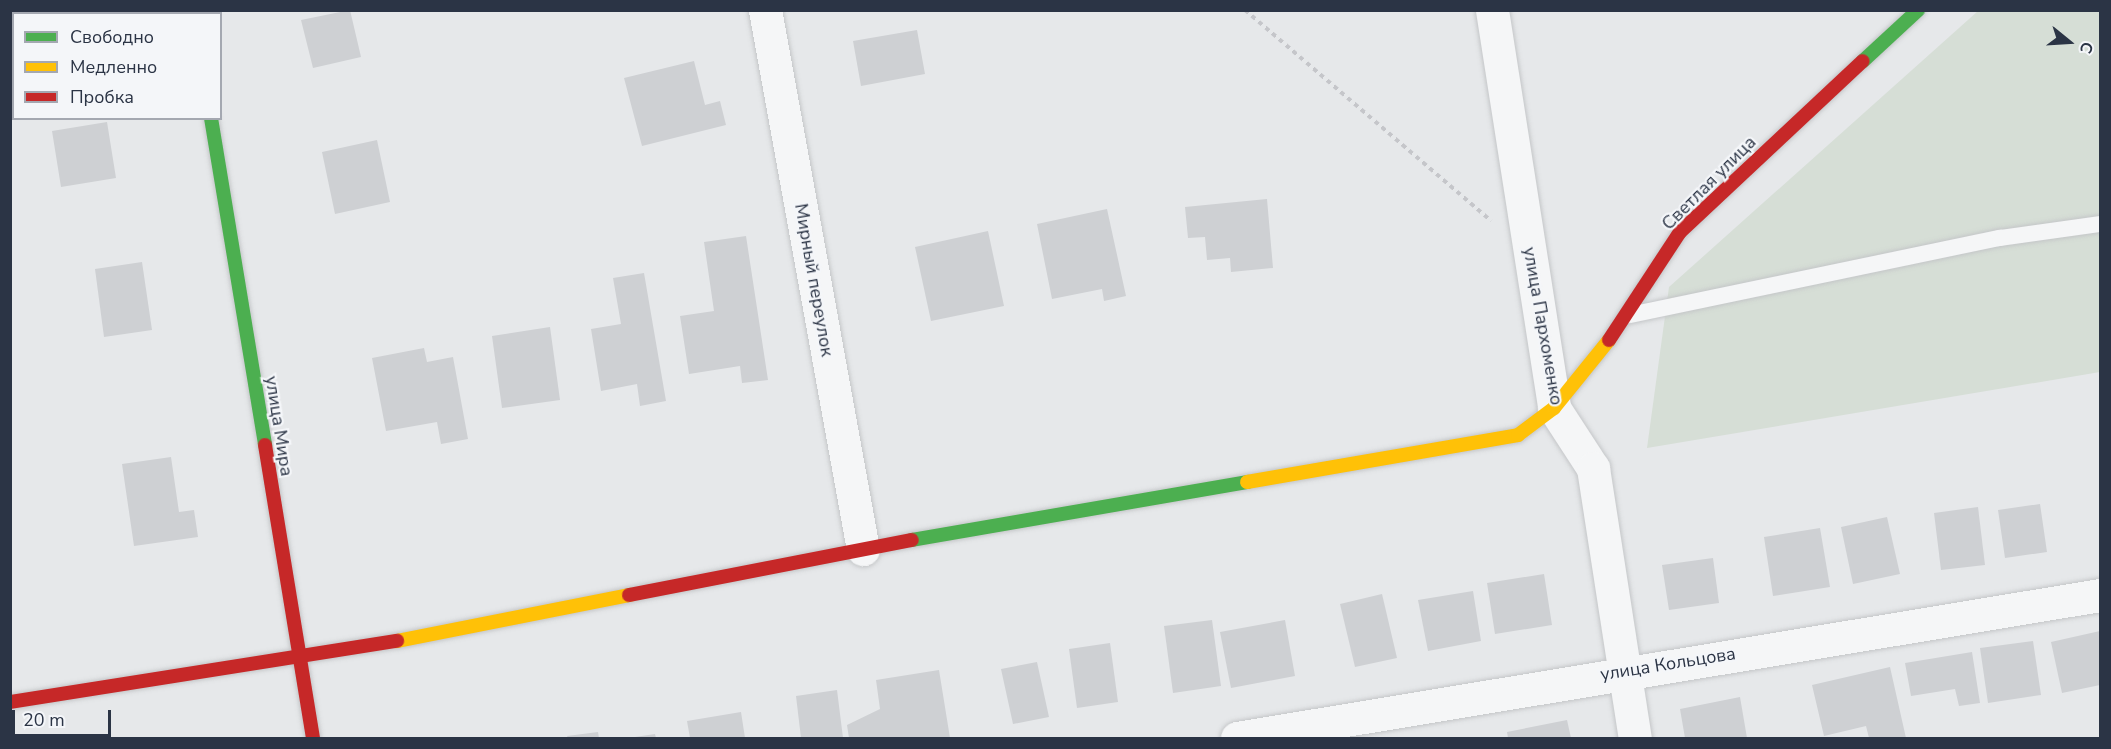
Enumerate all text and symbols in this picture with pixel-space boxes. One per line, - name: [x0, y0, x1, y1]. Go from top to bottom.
- legend: [12, 12, 222, 120]
- north arrow: [2039, 12, 2099, 72]
- text: Свободно: [70, 25, 154, 49]
- text: С: [2074, 39, 2098, 56]
- text: Медленно: [70, 55, 157, 79]
- text: Пробка: [70, 85, 134, 109]
- street label: Светлая улица: [1657, 131, 1761, 235]
- street label: Мирный переулок: [790, 202, 838, 358]
- street label: улица Пархоменко: [1518, 245, 1568, 407]
- street label: улица Мира: [260, 374, 298, 478]
- street label: улица Кольцова: [1599, 643, 1737, 685]
- scale bar: [15, 698, 114, 736]
- text: 20 m: [23, 708, 65, 732]

